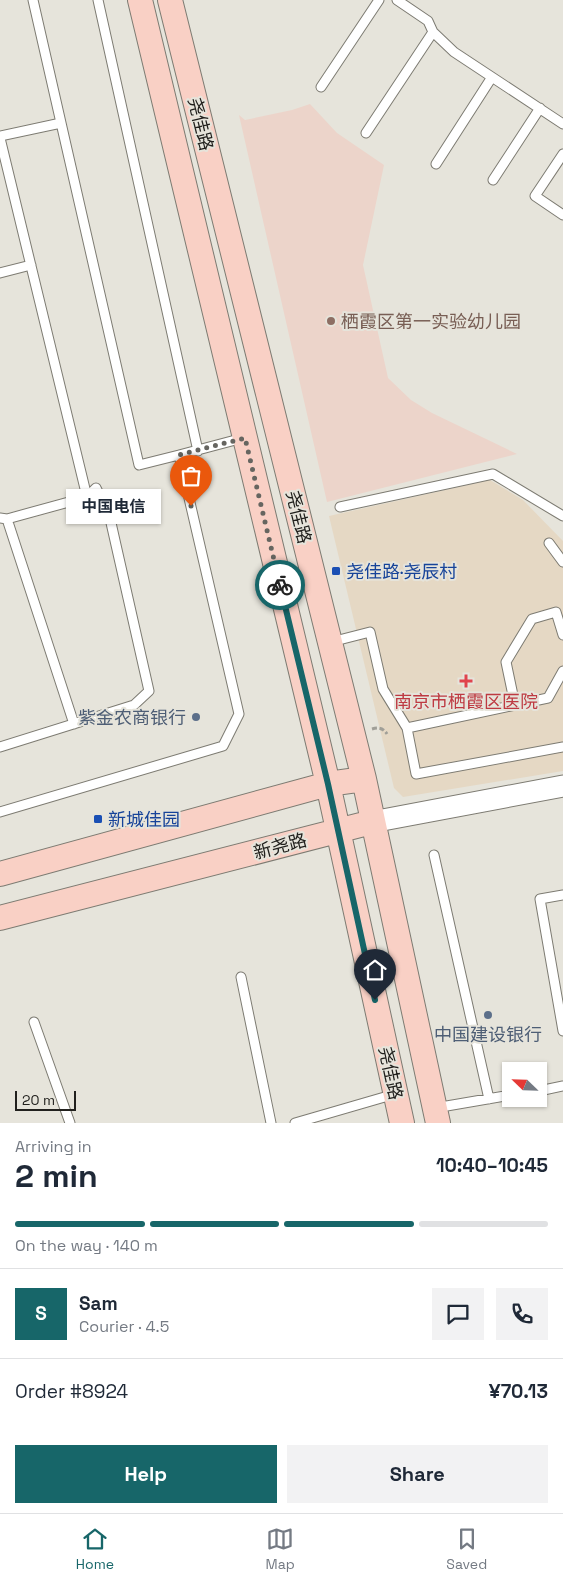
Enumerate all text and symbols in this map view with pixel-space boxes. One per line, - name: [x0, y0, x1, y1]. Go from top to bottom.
- street label: 尧佳路: [183, 95, 219, 153]
- place label: 栖霞区第一实验幼儿园: [341, 310, 521, 333]
- marker: 栖霞区第一实验幼儿园: [325, 315, 337, 327]
- pin: [170, 455, 212, 506]
- icon: bag: [177, 462, 205, 490]
- callout: 中国电信: [66, 488, 161, 524]
- street label: 尧佳路: [281, 488, 317, 546]
- text: 中国电信: [81, 496, 146, 517]
- courier: [255, 560, 305, 610]
- place label: 尧佳路·尧辰村: [346, 560, 457, 583]
- marker: 尧佳路·尧辰村: [330, 565, 342, 577]
- icon: bike: [266, 571, 294, 599]
- marker: 南京市栖霞区医院: [459, 674, 473, 688]
- place label: 南京市栖霞区医院: [394, 690, 538, 713]
- place label: 紫金农商银行: [78, 706, 186, 729]
- marker: 紫金农商银行: [190, 711, 202, 723]
- place label: 新城佳园: [108, 808, 180, 831]
- marker: 新城佳园: [92, 813, 104, 825]
- street label: 新尧路: [251, 828, 309, 864]
- pin: [354, 949, 396, 1000]
- icon: home: [361, 956, 389, 984]
- marker: 中国建设银行: [482, 1009, 494, 1021]
- place label: 中国建设银行: [434, 1023, 542, 1046]
- street label: 尧佳路: [374, 1044, 408, 1102]
- north arrow: [502, 1062, 548, 1108]
- map controls: [502, 1062, 547, 1107]
- scale bar: [15, 1088, 76, 1111]
- text: 20 m: [22, 1091, 55, 1109]
- text: Arriving in: [15, 1136, 92, 1157]
- text: 10:40–10:45: [436, 1153, 548, 1178]
- text: 2 min: [15, 1156, 98, 1196]
- text: On the way · 140 m: [15, 1235, 158, 1256]
- button: chat: [432, 1288, 484, 1340]
- button: phone: [496, 1288, 548, 1340]
- text: Sam: [79, 1291, 118, 1316]
- text: S: [35, 1301, 47, 1326]
- text: Courier · 4.5: [79, 1316, 169, 1337]
- text: Order #8924: [15, 1379, 128, 1404]
- text: ¥70.13: [489, 1379, 548, 1404]
- button: Help: [15, 1445, 277, 1503]
- button: Share: [287, 1445, 548, 1503]
- tab: Home: [76, 1525, 114, 1573]
- tab: Map: [266, 1525, 295, 1573]
- tab: Saved: [446, 1525, 487, 1573]

